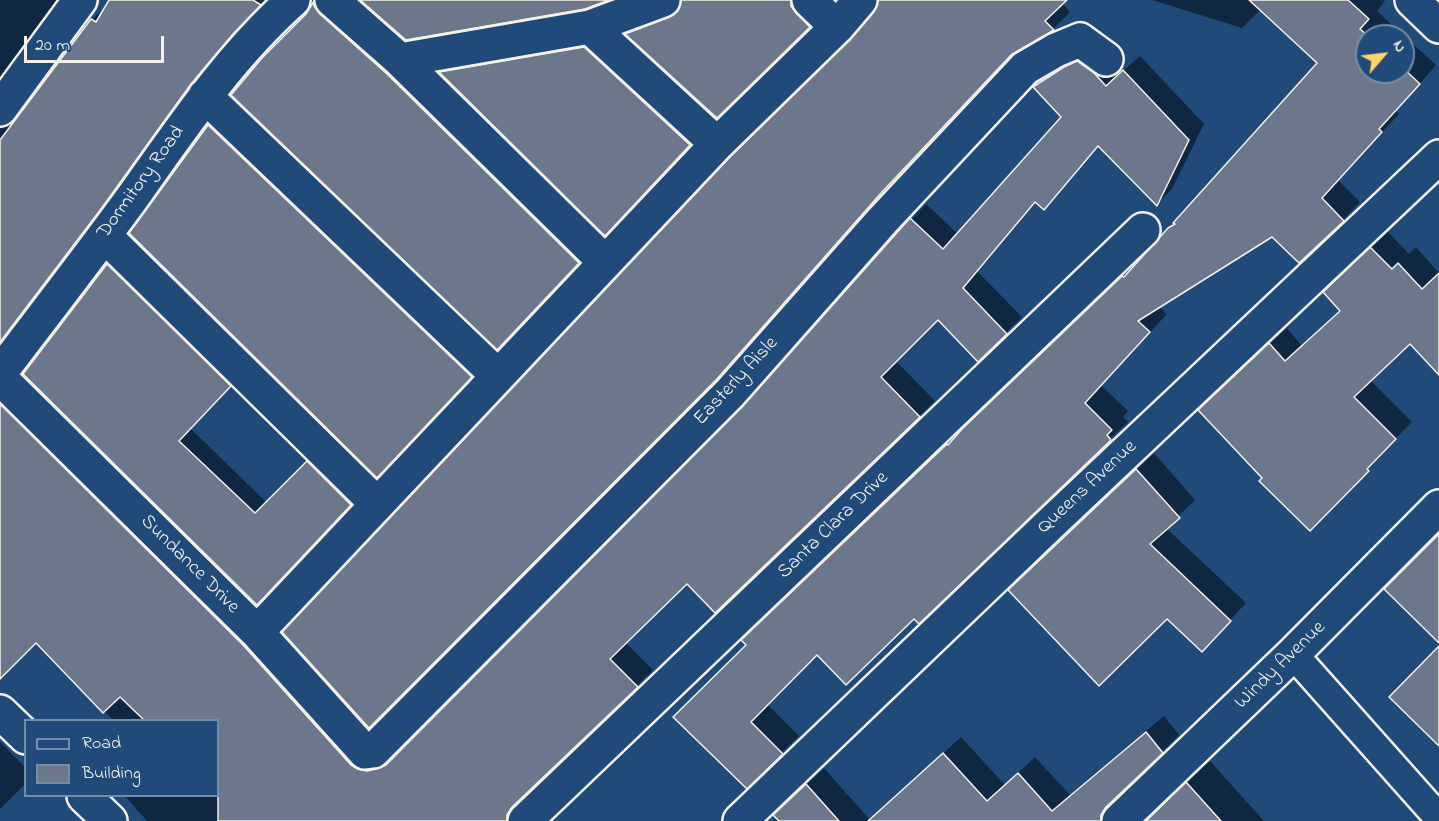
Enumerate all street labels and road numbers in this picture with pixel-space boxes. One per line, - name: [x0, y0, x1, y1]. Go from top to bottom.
- street label: Dormitory Road: [93, 122, 191, 244]
- street label: Easterly Aisle: [690, 333, 784, 431]
- street label: Queens Avenue: [1033, 436, 1143, 540]
- street label: Santa Clara Drive: [774, 467, 894, 585]
- street label: Sundance Drive: [134, 510, 244, 620]
- street label: Windy Avenue: [1231, 617, 1331, 715]

